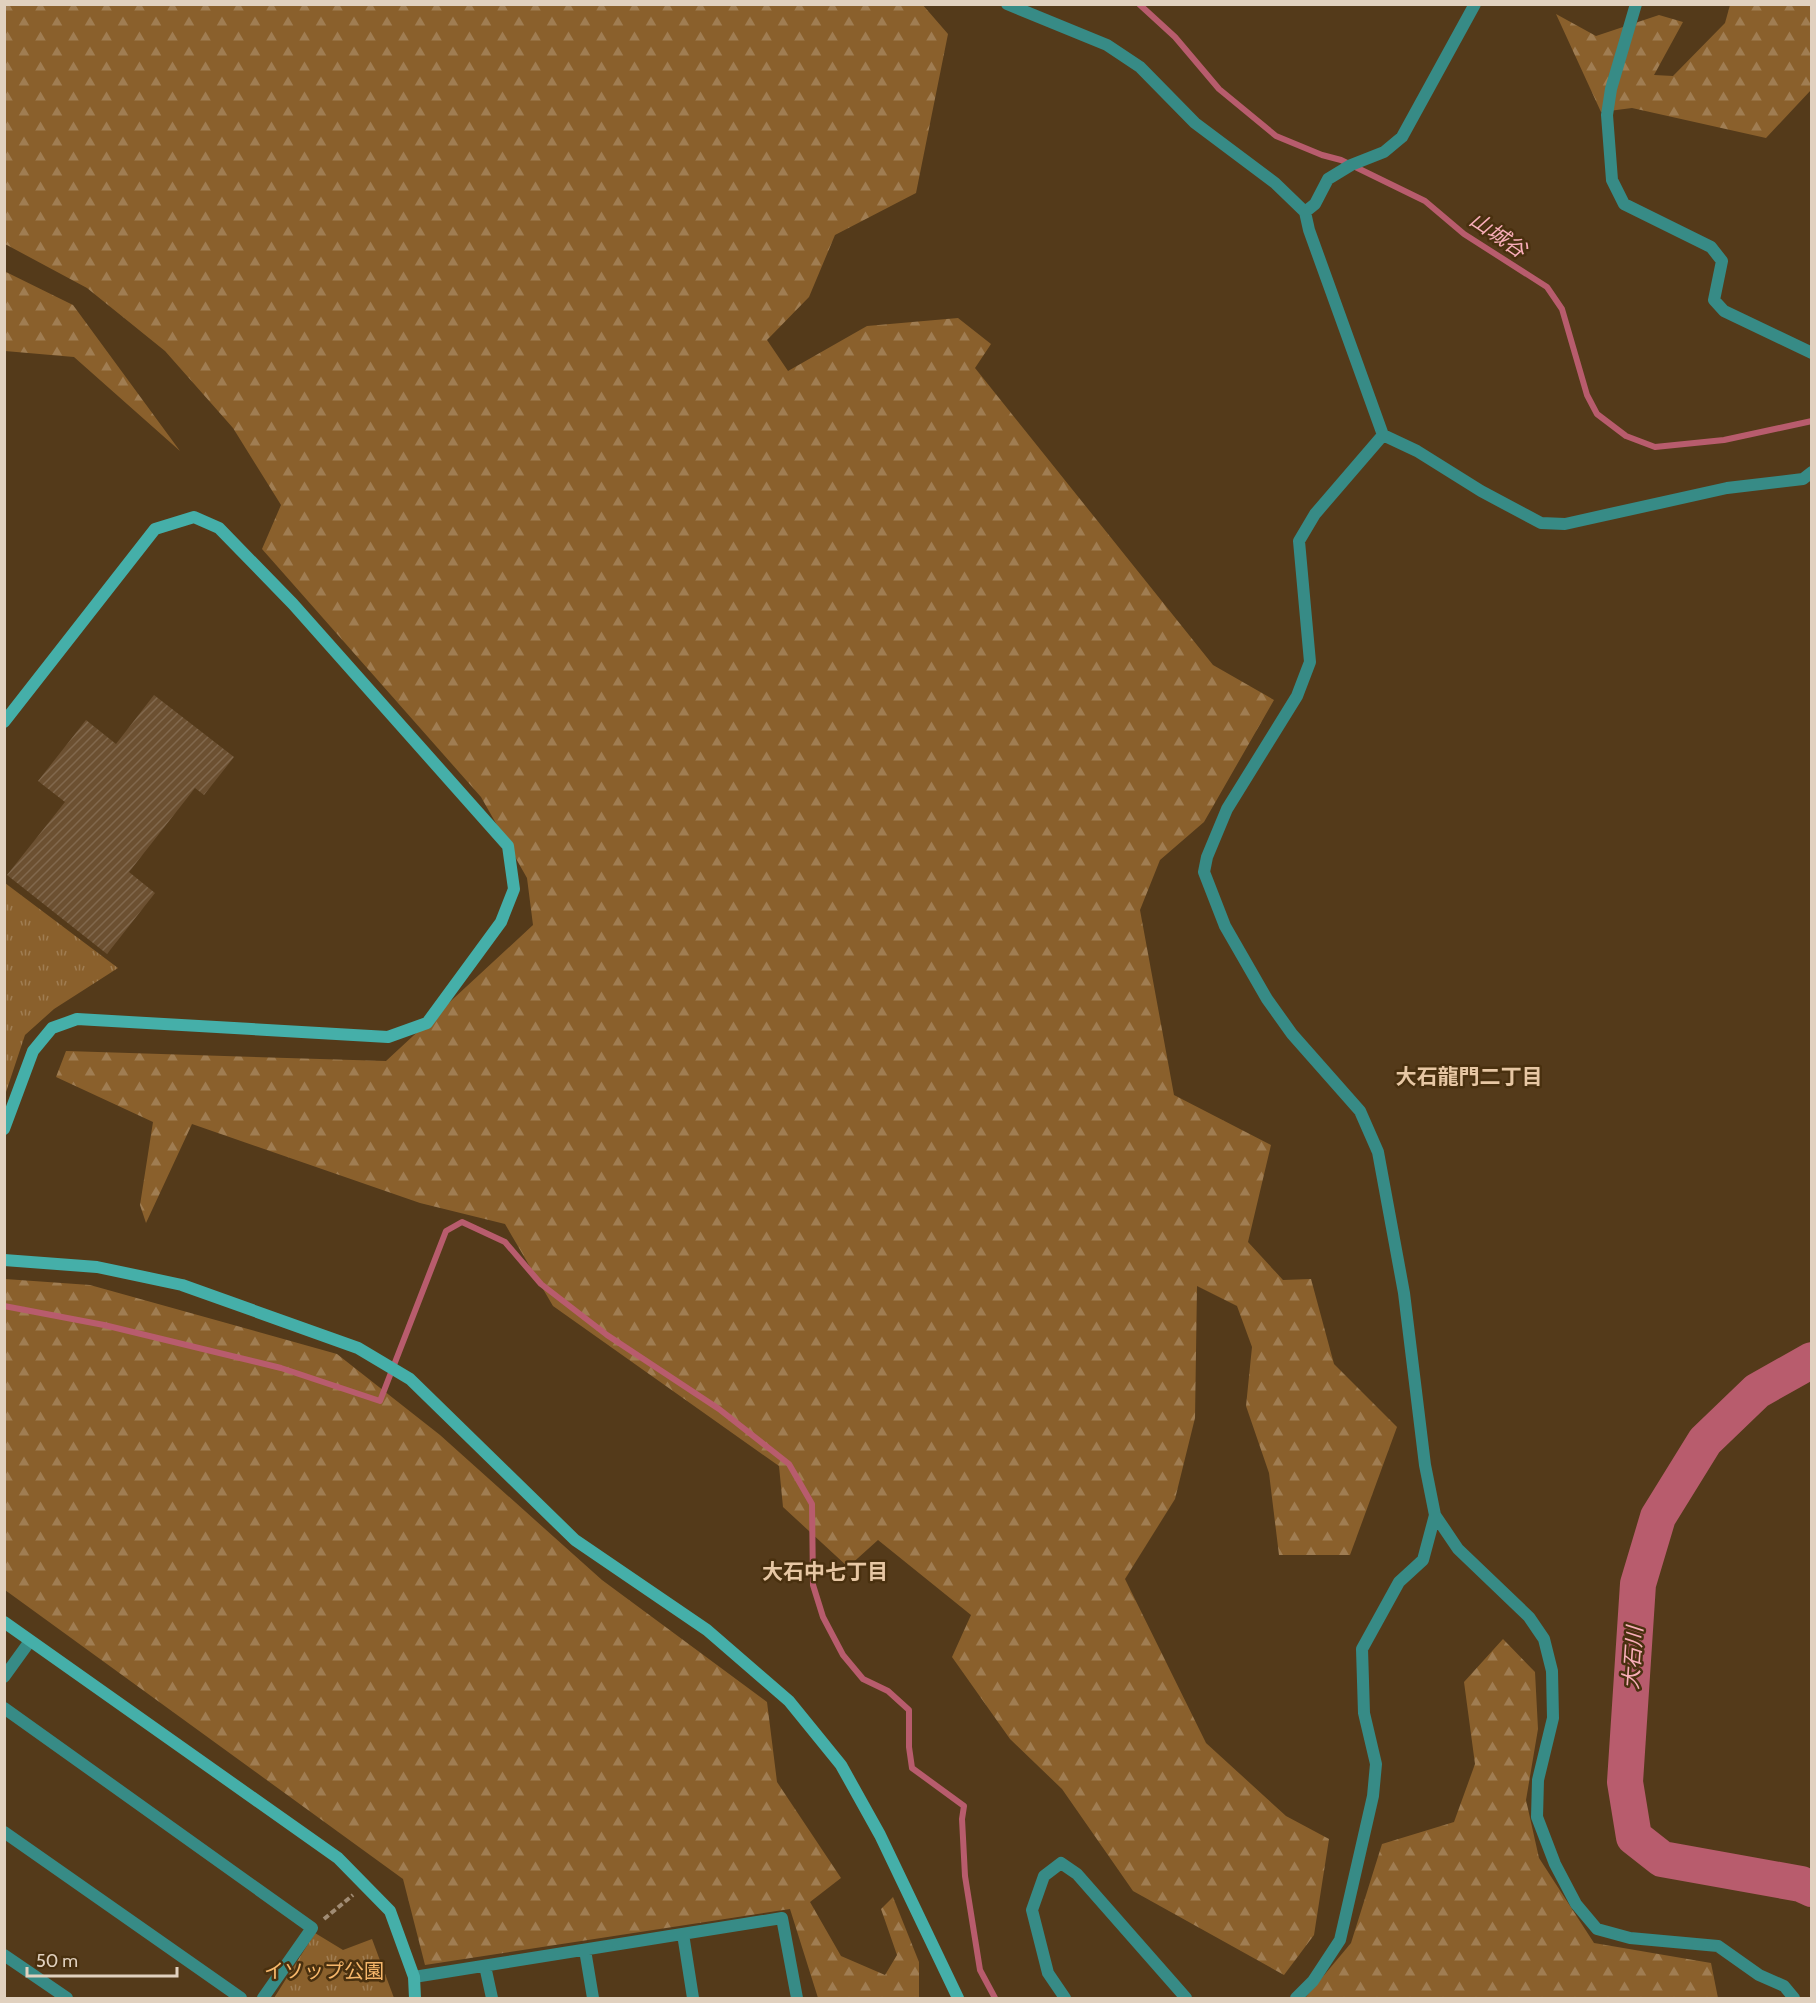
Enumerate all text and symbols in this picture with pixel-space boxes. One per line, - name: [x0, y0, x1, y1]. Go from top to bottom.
- water label: 山城谷: [1465, 207, 1533, 264]
- district label: 大石龍門二丁目: [1396, 1064, 1543, 1089]
- district label: 大石中七丁目: [762, 1559, 888, 1584]
- water label: 大石川: [1618, 1624, 1647, 1690]
- scale bar: [27, 1940, 177, 1978]
- text: 50 m: [36, 1950, 78, 1972]
- park label: イソップ公園: [264, 1959, 384, 1983]

